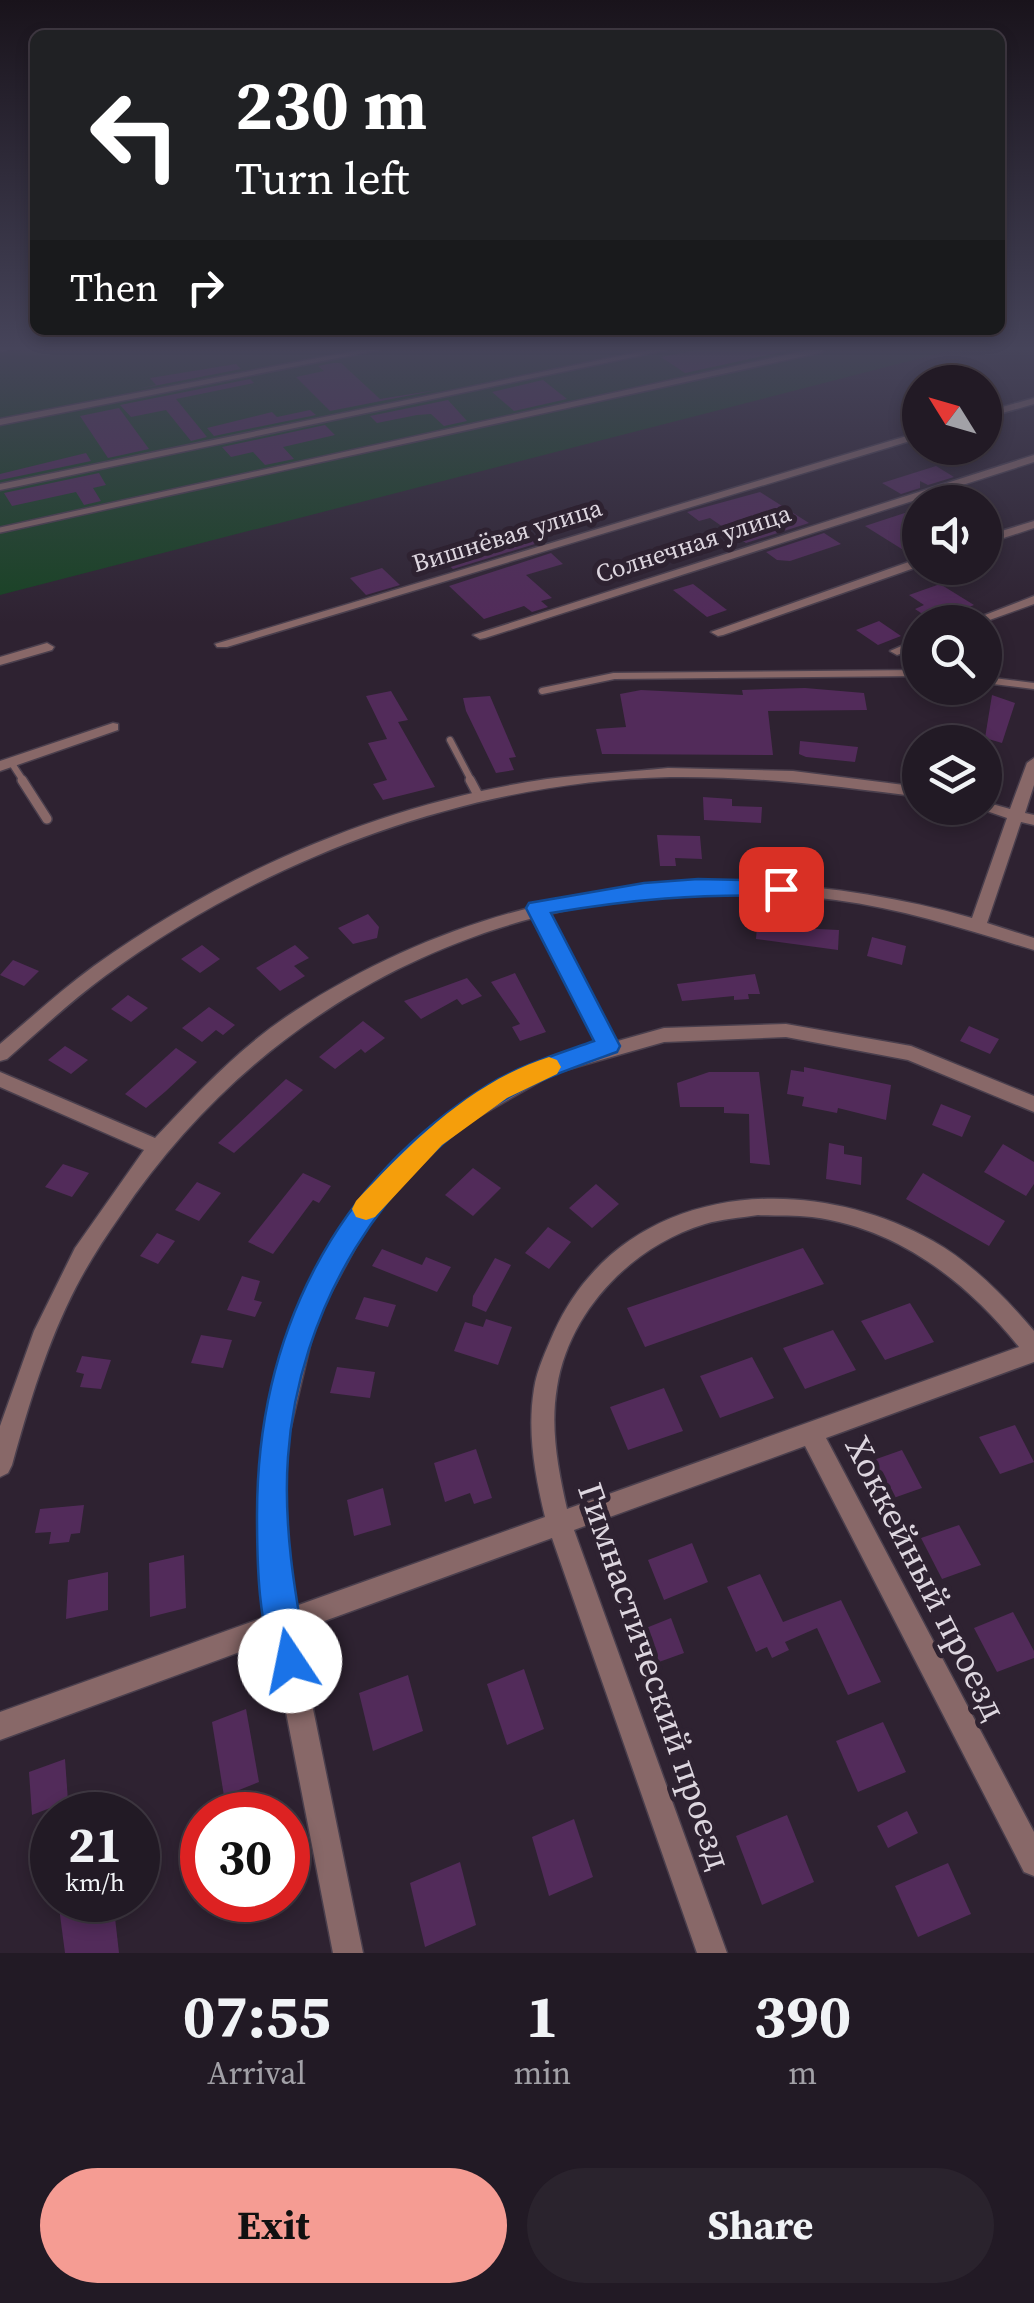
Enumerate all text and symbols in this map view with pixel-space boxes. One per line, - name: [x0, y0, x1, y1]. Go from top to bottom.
- text: 230 m: [235, 56, 427, 152]
- icon: left: [70, 70, 200, 200]
- text: Turn left: [235, 147, 409, 209]
- icon: right: [178, 260, 233, 315]
- text: Then: [70, 262, 158, 314]
- north arrow: [902, 365, 1002, 465]
- map controls: [902, 365, 1002, 825]
- button: sound: [902, 485, 1002, 585]
- street label: Вишнёвая улица: [408, 490, 606, 580]
- street label: Солнечная улица: [591, 495, 795, 591]
- button: search: [902, 605, 1002, 705]
- button: layers: [902, 725, 1002, 825]
- pin: [739, 847, 824, 932]
- icon: arrive: [754, 862, 809, 917]
- street label: Хоккейный проезд: [834, 1428, 1018, 1728]
- street label: Гимнастический проезд: [566, 1476, 744, 1876]
- position arrow: [238, 1609, 342, 1713]
- speed limit sign: 30: [180, 1792, 310, 1922]
- text: 21: [68, 1810, 122, 1879]
- text: km/h: [65, 1865, 125, 1899]
- text: 07:55: [183, 1975, 331, 2057]
- text: 1: [526, 1975, 559, 2057]
- text: 390: [754, 1975, 851, 2057]
- text: Arrival: [207, 2051, 306, 2095]
- text: min: [513, 2051, 571, 2095]
- text: m: [788, 2051, 817, 2095]
- button: Exit: [40, 2168, 507, 2283]
- button: Share: [527, 2168, 994, 2283]

